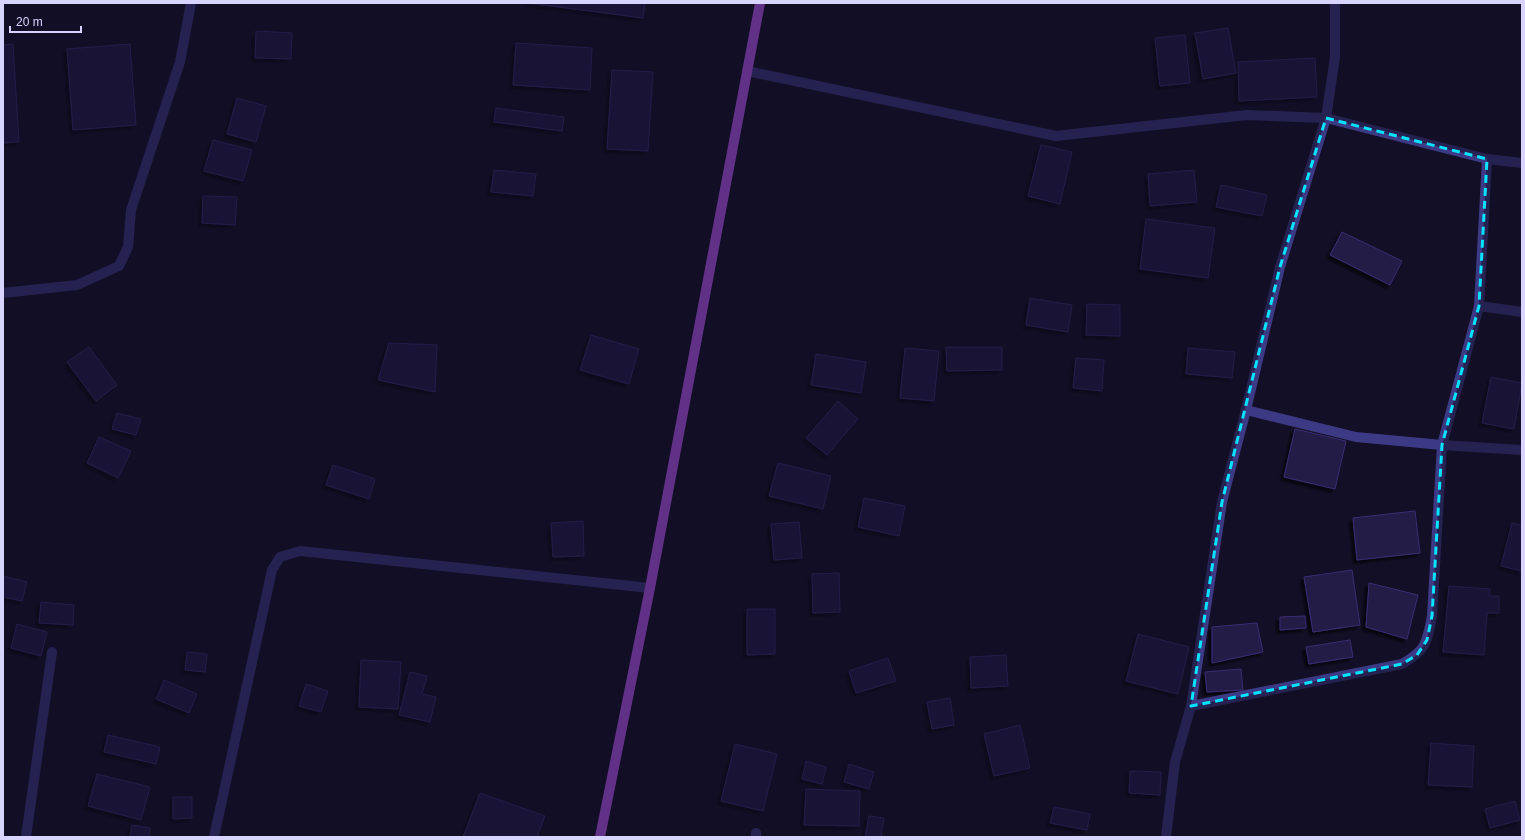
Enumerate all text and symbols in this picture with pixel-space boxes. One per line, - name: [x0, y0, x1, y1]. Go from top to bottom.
- scale bar: [10, 8, 81, 34]
- text: 20 m: [16, 15, 43, 29]

